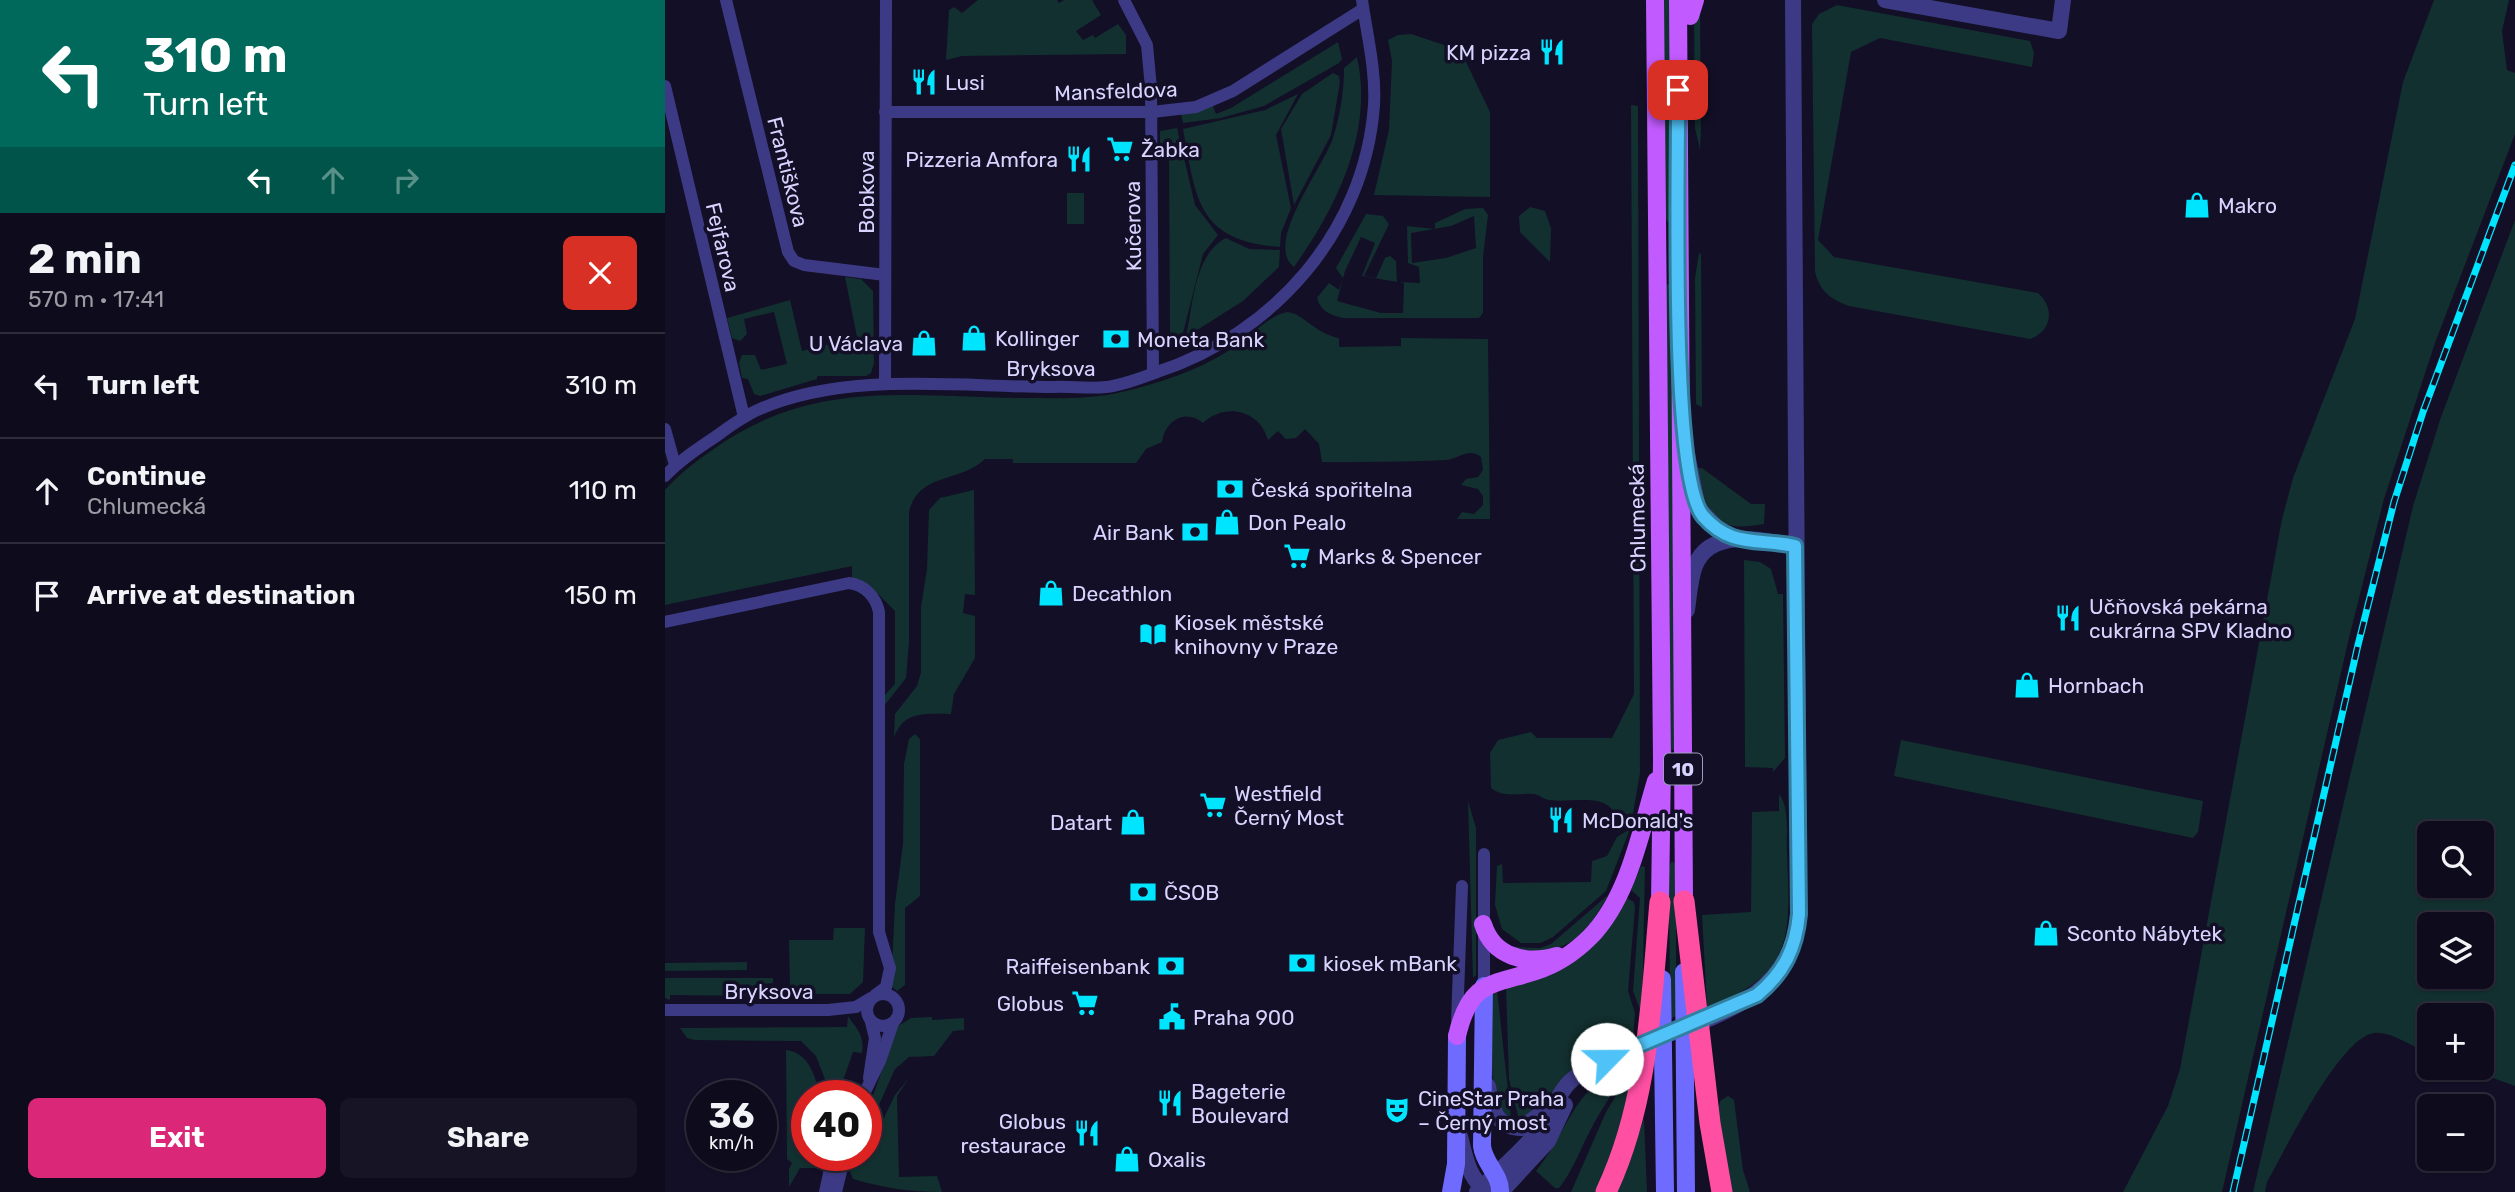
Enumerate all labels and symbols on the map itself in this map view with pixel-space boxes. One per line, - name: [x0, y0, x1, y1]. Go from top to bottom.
- restaurant icon: KM pizza: [1537, 37, 1567, 67]
- place label: KM pizza: [1446, 40, 1531, 65]
- pin: [1648, 60, 1708, 120]
- restaurant icon: Lusi: [909, 67, 939, 97]
- place label: Lusi: [945, 70, 985, 95]
- street label: Mansfeldova: [1054, 76, 1178, 106]
- street label: Františkova: [762, 114, 814, 230]
- supermarket icon: Žabka: [1105, 134, 1135, 164]
- place label: Žabka: [1141, 137, 1200, 162]
- restaurant icon: Pizzeria Amfora: [1064, 144, 1094, 174]
- place label: Pizzeria Amfora: [905, 147, 1058, 172]
- street label: Bobkova: [854, 150, 879, 234]
- street label: Kučerova: [1120, 181, 1146, 271]
- shop icon: Makro: [2182, 190, 2212, 220]
- place label: Makro: [2218, 193, 2277, 218]
- street label: Fejfarova: [701, 200, 745, 294]
- shop icon: Kollinger: [959, 323, 989, 353]
- bank icon: Moneta Bank: [1101, 324, 1131, 354]
- place label: Kollinger: [995, 326, 1079, 351]
- place label: Moneta Bank: [1137, 327, 1264, 352]
- shop icon: U Václava: [909, 328, 939, 358]
- place label: U Václava: [809, 331, 903, 356]
- street label: Bryksova: [1006, 356, 1096, 381]
- street label: Chlumecká: [1624, 463, 1650, 573]
- bank icon: Česká spořitelna: [1215, 474, 1245, 504]
- place label: Česká spořitelna: [1251, 477, 1413, 502]
- shop icon: Don Pealo: [1212, 507, 1242, 537]
- place label: Don Pealo: [1248, 510, 1346, 535]
- bank icon: Air Bank: [1180, 517, 1210, 547]
- place label: Air Bank: [1093, 520, 1174, 545]
- supermarket icon: Marks & Spencer: [1282, 541, 1312, 571]
- place label: Marks & Spencer: [1318, 544, 1482, 569]
- shop icon: Decathlon: [1036, 578, 1066, 608]
- place label: Decathlon: [1072, 581, 1172, 606]
- place label: Učňovská pekárna cukrárna SPV Kladno: [2089, 594, 2292, 643]
- restaurant icon: Učňovská pekárna cukrárna SPV Kladno: [2053, 603, 2083, 633]
- place label: Kiosek městské knihovny v Praze: [1174, 610, 1338, 659]
- library icon: Kiosek městské knihovny v Praze: [1138, 619, 1168, 649]
- shop icon: Hornbach: [2012, 670, 2042, 700]
- place label: Hornbach: [2048, 673, 2144, 698]
- road number: 10: [1664, 754, 1702, 784]
- place label: Westfield Černý Most: [1234, 781, 1344, 830]
- supermarket icon: Westfield Černý Most: [1198, 790, 1228, 820]
- restaurant icon: McDonald's: [1546, 805, 1576, 835]
- shop icon: Datart: [1118, 807, 1148, 837]
- place label: McDonald's: [1582, 808, 1694, 833]
- place label: Datart: [1050, 810, 1112, 835]
- bank icon: ČSOB: [1128, 877, 1158, 907]
- place label: ČSOB: [1164, 880, 1219, 905]
- shop icon: Sconto Nábytek: [2031, 918, 2061, 948]
- place label: Sconto Nábytek: [2067, 921, 2223, 946]
- bank icon: kiosek mBank: [1287, 948, 1317, 978]
- bank icon: Raiffeisenbank: [1156, 951, 1186, 981]
- place label: kiosek mBank: [1323, 951, 1457, 976]
- place label: Raiffeisenbank: [1006, 954, 1150, 979]
- street label: Bryksova: [724, 979, 814, 1004]
- supermarket icon: Globus: [1070, 988, 1100, 1018]
- place label: Globus: [997, 991, 1064, 1016]
- public building icon: Praha 900: [1157, 1002, 1187, 1032]
- place label: Praha 900: [1193, 1005, 1295, 1030]
- position arrow: [1570, 1022, 1644, 1096]
- place label: Bageterie Boulevard: [1191, 1079, 1289, 1128]
- speed limit sign: 40: [791, 1080, 882, 1171]
- place label: CineStar Praha – Černý most: [1418, 1086, 1564, 1135]
- restaurant icon: Bageterie Boulevard: [1155, 1088, 1185, 1118]
- theatre icon: CineStar Praha – Černý most: [1382, 1095, 1412, 1125]
- place label: Globus restaurace: [961, 1109, 1066, 1158]
- restaurant icon: Globus restaurace: [1072, 1118, 1102, 1148]
- shop icon: Oxalis: [1112, 1144, 1142, 1174]
- place label: Oxalis: [1148, 1147, 1206, 1172]

